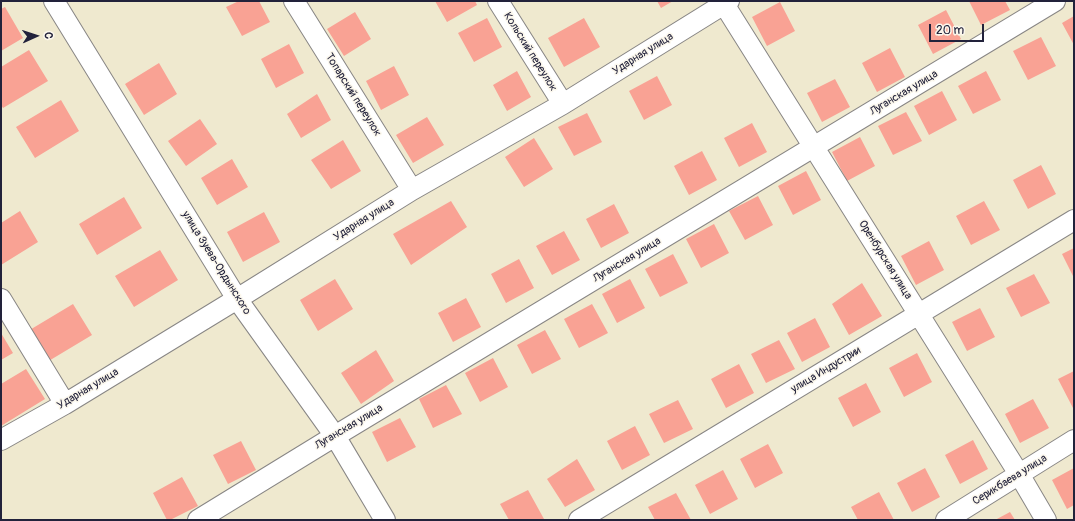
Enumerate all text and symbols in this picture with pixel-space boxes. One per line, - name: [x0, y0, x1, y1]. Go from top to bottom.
- street label: Кольский переулок: [500, 10, 560, 94]
- north arrow: [16, 16, 56, 56]
- scale bar: [931, 16, 986, 42]
- text: 20 m: [936, 23, 964, 38]
- street label: Ударная улица: [610, 30, 676, 78]
- text: С: [42, 32, 55, 39]
- street label: Топарский переулок: [322, 51, 384, 139]
- street label: Луганская улица: [868, 68, 940, 118]
- street label: Ударная улица: [331, 196, 397, 244]
- street label: улица Зуева-Ордынского: [179, 209, 253, 317]
- street label: Оренбурская улица: [855, 218, 915, 302]
- street label: Луганская улица: [591, 235, 663, 285]
- street label: улица Индустрии: [789, 344, 863, 396]
- street label: Ударная улица: [55, 366, 121, 412]
- street label: Луганская улица: [313, 402, 385, 452]
- street label: Серикбаева улица: [970, 452, 1050, 508]

